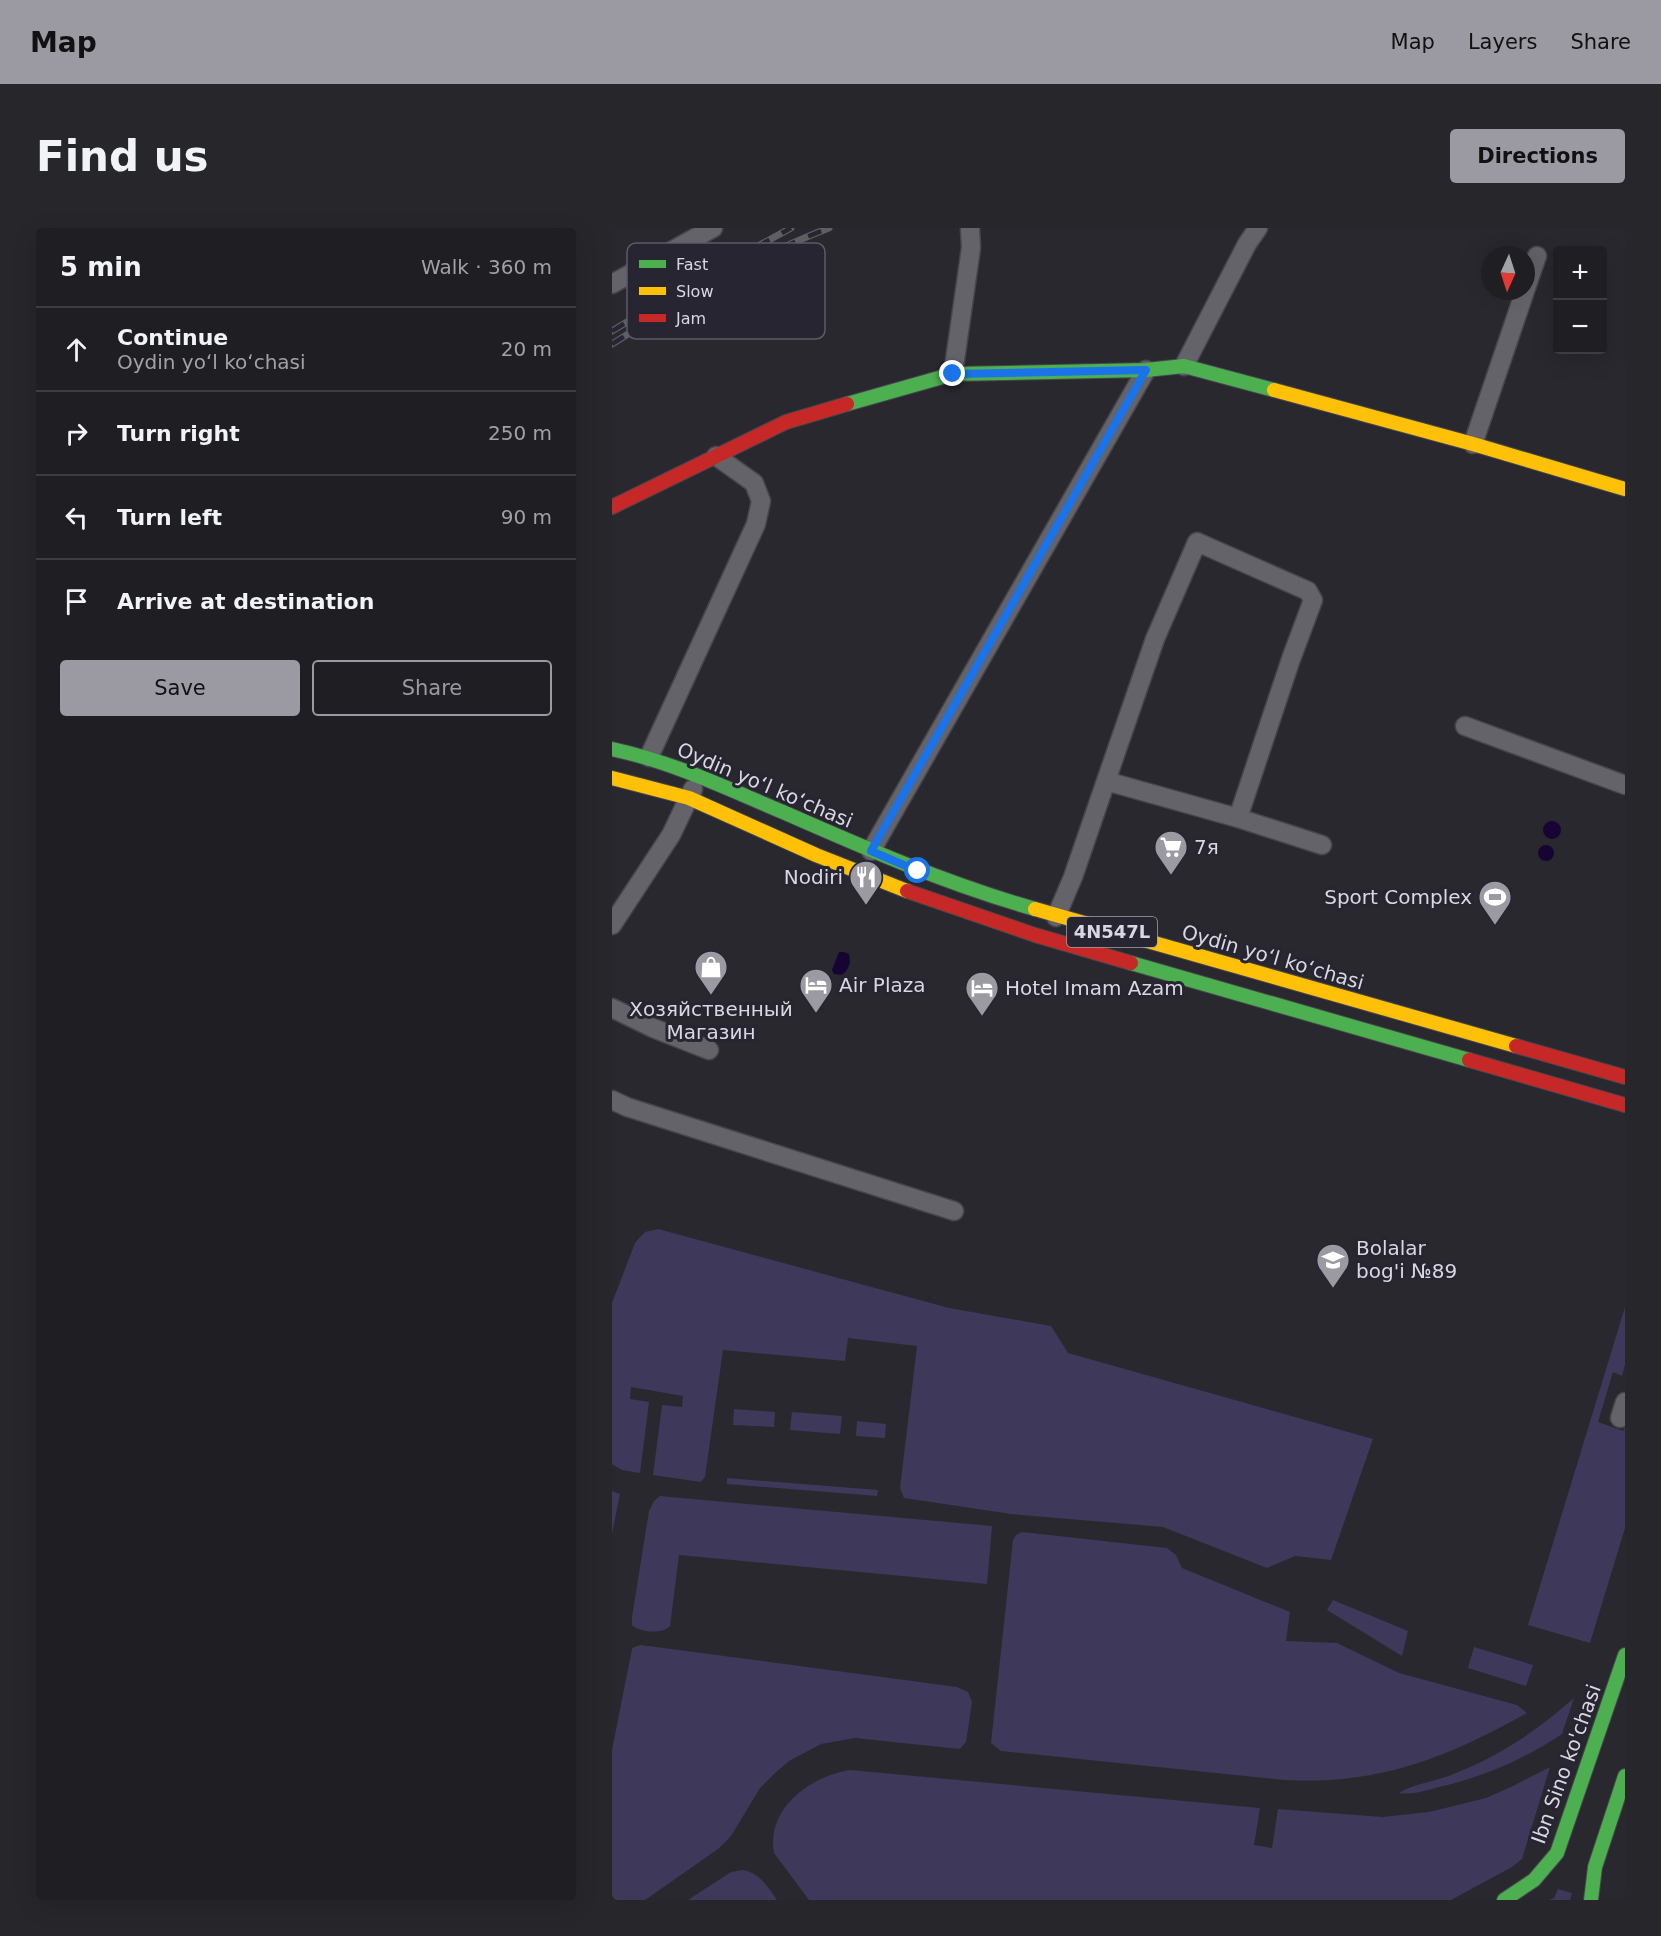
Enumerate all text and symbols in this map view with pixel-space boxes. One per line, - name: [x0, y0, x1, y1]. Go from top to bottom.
- text: Map: [30, 26, 97, 59]
- text: Map: [1391, 30, 1435, 54]
- text: Layers: [1468, 30, 1537, 54]
- text: Share: [1570, 30, 1631, 54]
- button: Directions: [1450, 129, 1625, 183]
- text: Find us: [36, 132, 209, 181]
- legend: [627, 243, 825, 339]
- north arrow: [1481, 246, 1535, 300]
- map controls: [1553, 246, 1607, 354]
- button: +: [1553, 246, 1607, 300]
- text: 5 min: [60, 252, 142, 282]
- text: Walk · 360 m: [421, 255, 552, 279]
- text: Fast: [676, 255, 708, 274]
- text: Slow: [676, 282, 713, 301]
- button: −: [1553, 300, 1607, 354]
- text: Jam: [675, 309, 706, 328]
- text: Continue: [117, 325, 228, 350]
- icon: ahead: [60, 333, 93, 366]
- text: 20 m: [501, 337, 552, 361]
- text: Oydin yoʻl koʻchasi: [117, 350, 306, 374]
- route end: [939, 360, 965, 386]
- icon: right: [60, 417, 93, 450]
- text: Turn right: [117, 421, 240, 446]
- text: 250 m: [488, 421, 552, 445]
- icon: left: [60, 501, 93, 534]
- text: Turn left: [117, 505, 222, 530]
- text: 90 m: [501, 505, 552, 529]
- icon: arrive: [60, 585, 93, 618]
- text: Arrive at destination: [117, 589, 374, 614]
- button: Save: [60, 660, 300, 716]
- button: Share: [312, 660, 552, 716]
- street label: Oydin yoʻl koʻchasi: [674, 737, 856, 833]
- supermarket icon: 7я: [1153, 829, 1189, 876]
- place label: 7я: [1194, 835, 1219, 859]
- route start: [904, 857, 930, 883]
- restaurant icon: Nodiri: [848, 859, 884, 906]
- place label: Nodiri: [784, 865, 843, 889]
- sports icon: Sport Complex: [1477, 879, 1513, 926]
- place label: Sport Complex: [1324, 885, 1472, 909]
- road number: 4N547L: [1067, 917, 1157, 947]
- street label: Oydin yoʻl koʻchasi: [1179, 919, 1367, 995]
- shop icon: Хозяйственный Магазин: [693, 949, 729, 996]
- hotel icon: Air Plaza: [798, 967, 834, 1014]
- hotel icon: Hotel Imam Azam: [964, 970, 1000, 1017]
- place label: Air Plaza: [839, 973, 925, 997]
- place label: Hotel Imam Azam: [1005, 976, 1184, 1000]
- place label: Хозяйственный Магазин: [629, 997, 793, 1044]
- place label: Bolalar bog'i №89: [1356, 1236, 1457, 1283]
- school or university icon: Bolalar bog'i №89: [1315, 1242, 1351, 1289]
- street label: Ibn Sino ko'chasi: [1526, 1681, 1606, 1847]

